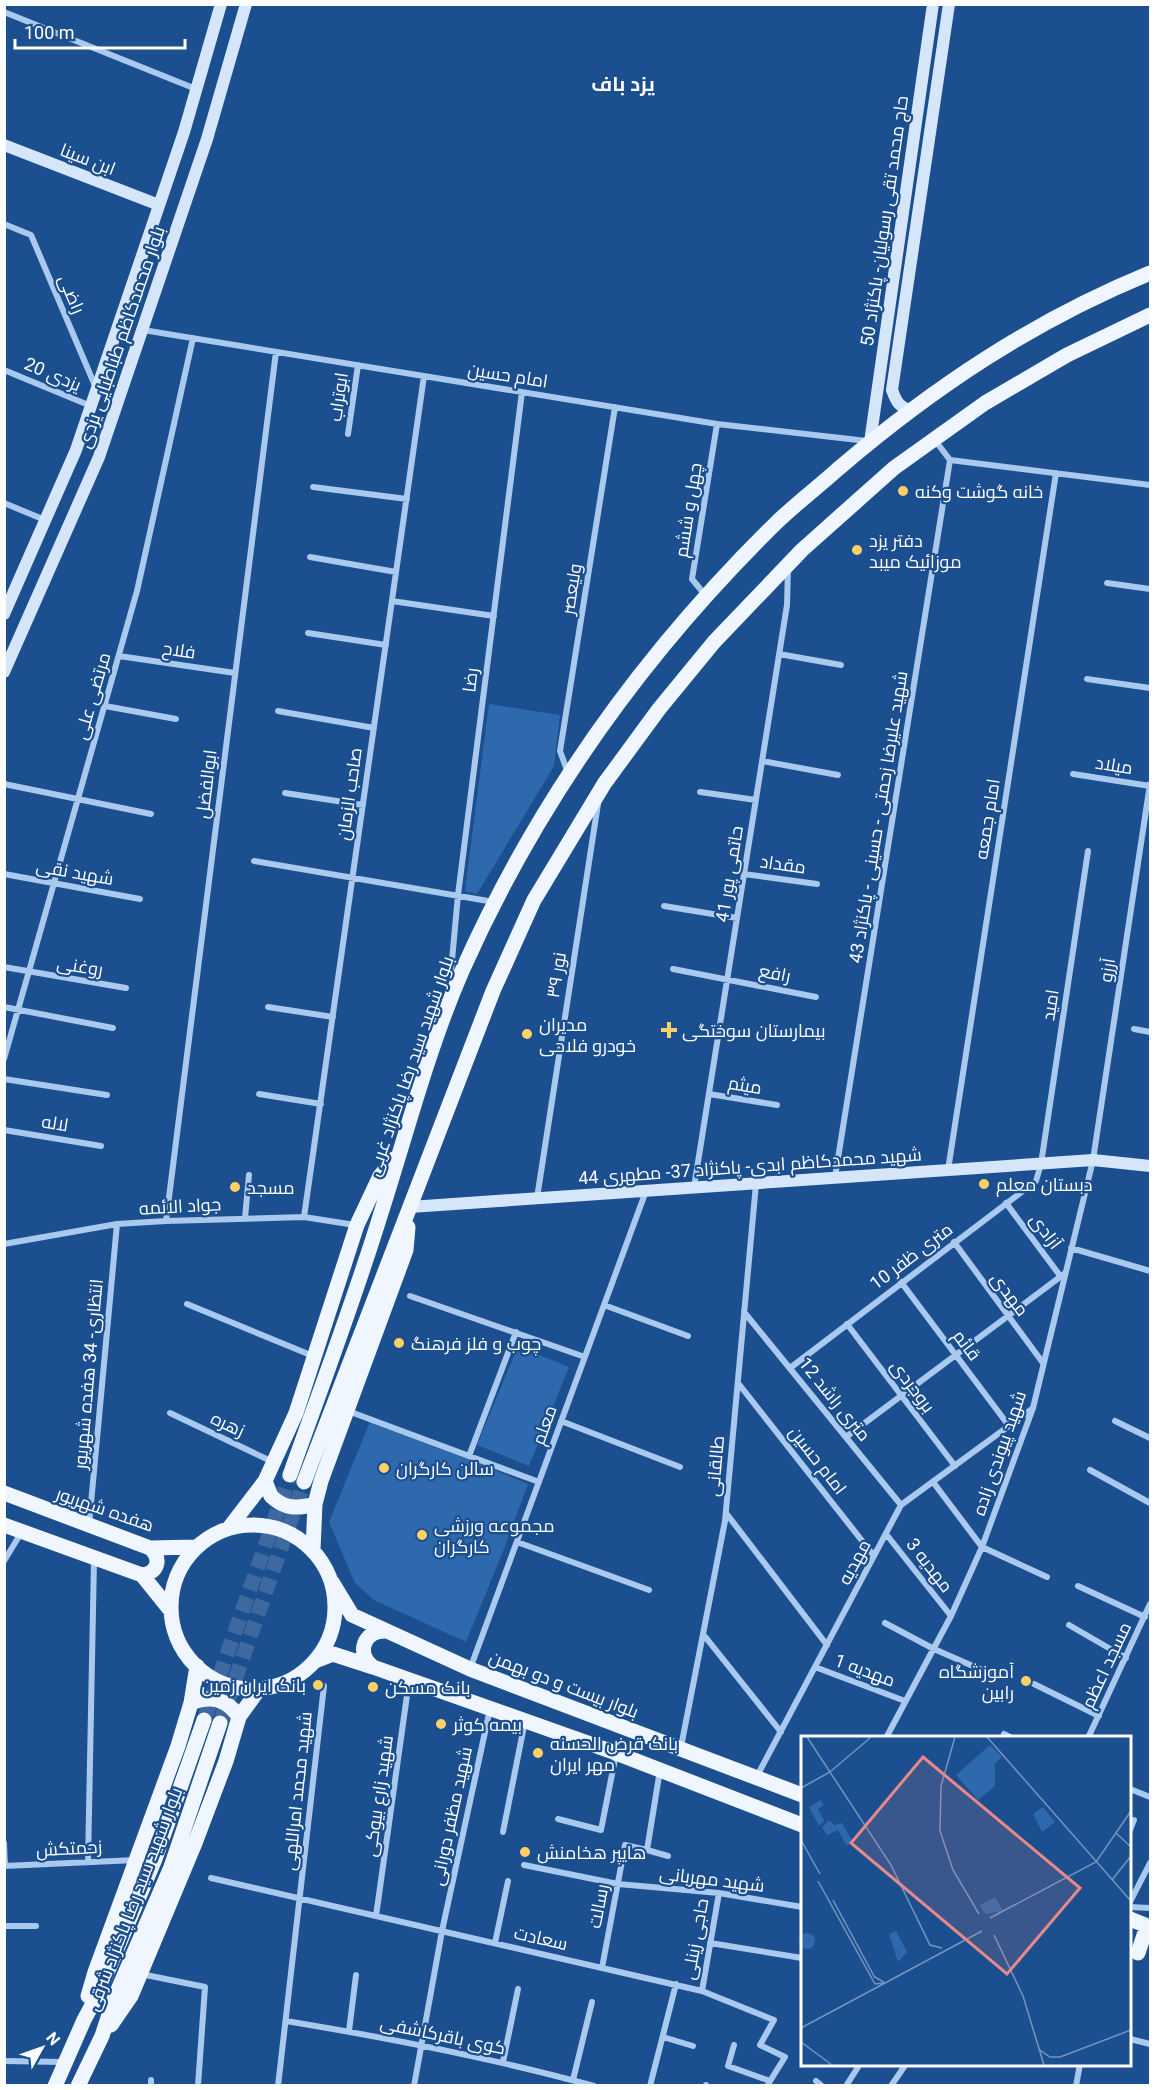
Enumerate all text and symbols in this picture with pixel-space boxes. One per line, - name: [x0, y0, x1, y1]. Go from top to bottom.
- scale bar: [15, 12, 184, 50]
- text: 100 m: [24, 22, 75, 43]
- district label: یزد باف: [591, 72, 655, 96]
- street label: حاج محمد تقی رسولیان- پاکنژاد 50: [856, 94, 914, 348]
- street label: ابن سینا: [57, 139, 119, 180]
- street label: بلوار محمدکاظم طباطبایی یزدی: [73, 223, 171, 451]
- street label: راضی: [54, 271, 90, 317]
- street label: یزدی 20: [21, 353, 85, 396]
- street label: امام حسین: [466, 358, 550, 394]
- street label: ابوتراب: [324, 371, 353, 423]
- street label: چهل و ششم: [670, 461, 708, 559]
- place label: خانه گوشت وکنه: [915, 481, 1043, 503]
- marker: خانه گوشت وکنه: [896, 484, 910, 498]
- place label: دفتر یزد موزائیک میبد: [869, 530, 962, 573]
- marker: دفتر یزد موزائیک میبد: [850, 543, 864, 557]
- street label: ولیعصر: [556, 562, 586, 617]
- street label: فلاح: [161, 637, 197, 665]
- street label: مرتضی علی: [70, 650, 115, 742]
- street label: رضا: [458, 666, 483, 694]
- street label: شهید علیرضا زحمتی - حسینی - پاکنژاد 43: [844, 669, 913, 965]
- street label: صاحب الزمان: [332, 746, 367, 842]
- street label: ابوالفضل: [191, 748, 222, 820]
- street label: میلاد: [1094, 752, 1134, 778]
- street label: امام جمعه: [970, 777, 1006, 861]
- street label: حاتمی پور 41: [711, 824, 749, 924]
- street label: مقداد: [759, 850, 807, 878]
- street label: شهید نقی: [34, 855, 115, 890]
- street label: نور ۳۹: [542, 951, 571, 999]
- street label: روغنی: [55, 952, 105, 981]
- street label: بلوار شهید سید رضا پاکنژاد غربی: [362, 953, 459, 1179]
- street label: آرزو: [1095, 956, 1120, 984]
- street label: رافع: [757, 960, 793, 988]
- street label: امید: [1037, 988, 1063, 1022]
- place label: مدیران خودرو فلاحی: [539, 1014, 636, 1057]
- place label: بیمارستان سوختگی: [682, 1020, 825, 1042]
- marker: بیمارستان سوختگی: [660, 1021, 678, 1039]
- marker: مدیران خودرو فلاحی: [520, 1027, 534, 1041]
- street label: میثم: [726, 1072, 764, 1100]
- street label: لاله: [40, 1111, 70, 1135]
- street label: شهید محمدکاظم ابدی- پاکنژاد 37- مطهری 44: [578, 1144, 923, 1190]
- place label: دبستان معلم: [996, 1174, 1092, 1197]
- place label: مسجد: [247, 1177, 295, 1198]
- marker: دبستان معلم: [977, 1177, 991, 1191]
- marker: مسجد: [228, 1180, 242, 1194]
- street label: جواد الائمه: [138, 1193, 222, 1220]
- street label: آزادی: [1025, 1209, 1066, 1254]
- street label: 10 متری ظفر: [866, 1218, 957, 1295]
- street label: مهدی: [986, 1268, 1033, 1321]
- street label: انتظاری- 34 هفده شهریور: [69, 1278, 108, 1471]
- street label: قائم: [947, 1326, 985, 1366]
- place label: چوب و فلز فرهنگ: [411, 1333, 541, 1356]
- marker: چوب و فلز فرهنگ: [392, 1336, 406, 1350]
- street label: 12 متری راشد: [794, 1353, 875, 1446]
- street label: بروجردی: [886, 1356, 940, 1417]
- street label: شهید پیوندی زاده: [968, 1388, 1032, 1519]
- street label: معلم: [527, 1402, 563, 1448]
- street label: زهره: [207, 1407, 248, 1442]
- street label: امام حسین: [783, 1422, 851, 1500]
- street label: طالقانی: [702, 1435, 729, 1497]
- place label: سالن کارگران: [396, 1458, 494, 1480]
- marker: سالن کارگران: [377, 1461, 391, 1475]
- street label: هفده شهریور: [52, 1482, 157, 1537]
- place label: مجموعه ورزشی کارگران: [434, 1515, 555, 1558]
- marker: مجموعه ورزشی کارگران: [415, 1528, 429, 1542]
- street label: مهدیه 3: [902, 1534, 958, 1597]
- street label: مهدیه: [833, 1536, 875, 1589]
- street label: مسجد اعظم: [1077, 1618, 1137, 1712]
- street label: بلوار بیست و دو بهمن: [486, 1646, 642, 1723]
- street label: مهدیه 1: [832, 1649, 898, 1692]
- place label: آموزشگاه رابین: [939, 1661, 1014, 1704]
- marker: آموزشگاه رابین: [1019, 1674, 1033, 1688]
- place label: بانک ایران زمین: [201, 1675, 306, 1697]
- place label: بانک مسکن: [385, 1677, 471, 1699]
- marker: بانک ایران زمین: [311, 1678, 325, 1692]
- marker: بانک مسکن: [366, 1680, 380, 1694]
- street label: شهید محمد امراللهی: [278, 1710, 317, 1872]
- place label: بیمه کوثر: [452, 1714, 522, 1736]
- marker: بیمه کوثر: [434, 1717, 448, 1731]
- place label: بانک قرض الحسنه مهر ایران: [550, 1733, 678, 1776]
- street label: شهید زارع بیوکی: [359, 1734, 399, 1858]
- inset map: [801, 1736, 1131, 2066]
- street label: شهید مظفر دورانی: [426, 1745, 477, 1888]
- marker: بانک قرض الحسنه مهر ایران: [531, 1746, 545, 1760]
- street label: بلوار شهید سید رضا پاکنژاد شرقی: [82, 1784, 188, 2014]
- street label: زحمتکش: [35, 1836, 103, 1861]
- place label: هایپر هخامنش: [537, 1842, 646, 1865]
- marker: هایپر هخامنش: [518, 1845, 532, 1859]
- street label: شهید مهربانی: [658, 1862, 766, 1897]
- street label: رسالت: [583, 1882, 614, 1930]
- street label: حاجی زینلی: [678, 1897, 713, 1981]
- street label: سعادت: [512, 1922, 570, 1954]
- street label: کوی باقرکاشفی: [378, 2011, 508, 2060]
- north arrow: [12, 2018, 72, 2078]
- text: N: [42, 2028, 64, 2049]

